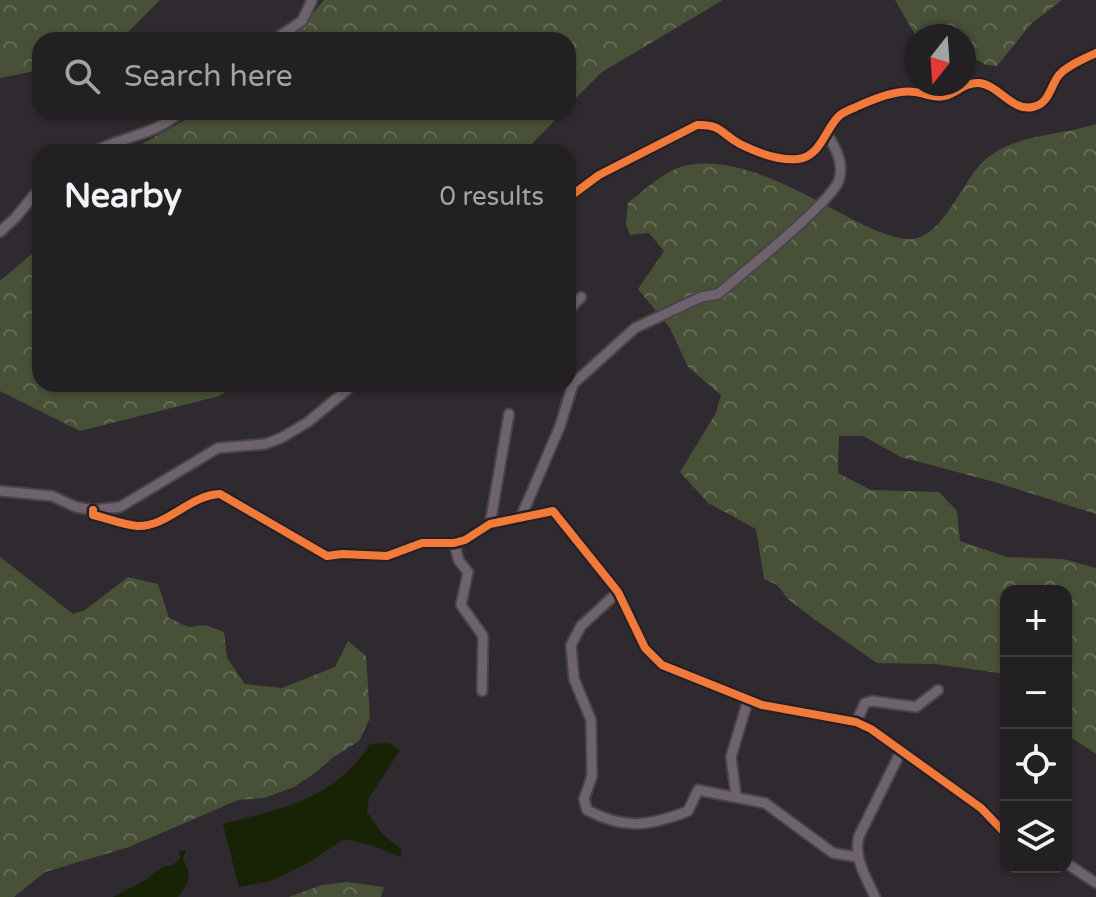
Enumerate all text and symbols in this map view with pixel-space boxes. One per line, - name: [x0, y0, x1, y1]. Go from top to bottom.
- north arrow: [904, 24, 976, 96]
- search box: [32, 32, 576, 120]
- icon: search: [60, 54, 104, 98]
- text: Search here: [124, 58, 293, 95]
- text: Nearby: [64, 176, 182, 217]
- text: 0 results: [439, 181, 544, 212]
- map controls: [1000, 585, 1072, 873]
- button: +: [1000, 585, 1072, 657]
- button: −: [1000, 657, 1072, 729]
- button: locate: [1000, 729, 1072, 801]
- button: layers: [1000, 801, 1072, 873]

